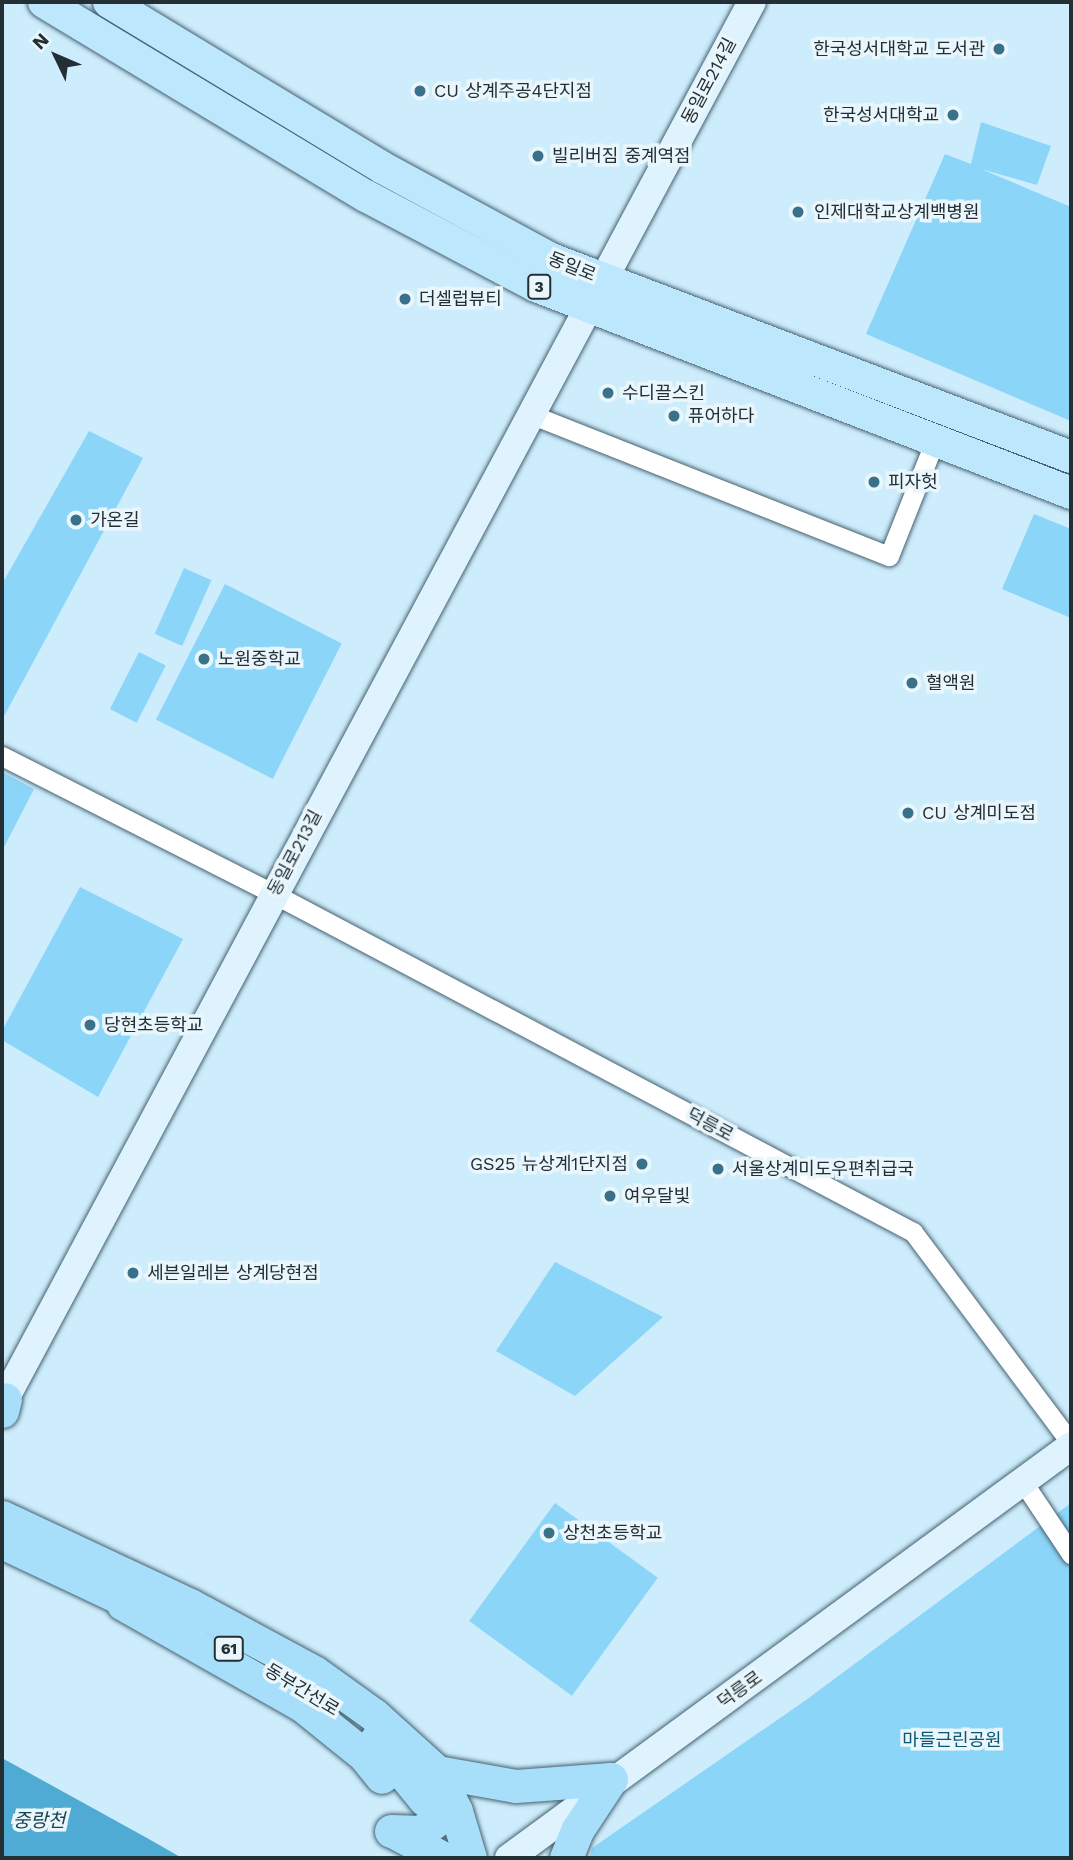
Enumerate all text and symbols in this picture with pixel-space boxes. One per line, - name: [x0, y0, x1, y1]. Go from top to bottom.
- north arrow: [21, 21, 91, 91]
- text: N: [27, 28, 54, 54]
- street label: 동일로214길: [677, 34, 741, 128]
- place label: 한국성서대학교 도서관: [813, 38, 985, 60]
- marker: 한국성서대학교 도서관: [991, 41, 1007, 57]
- place label: CU 상계주공4단지점: [434, 80, 592, 102]
- marker: CU 상계주공4단지점: [412, 83, 428, 99]
- place label: 한국성서대학교: [823, 104, 939, 126]
- marker: 한국성서대학교: [945, 107, 961, 123]
- place label: 빌리버짐 중계역점: [552, 145, 691, 167]
- marker: 빌리버짐 중계역점: [530, 148, 546, 164]
- place label: 인제대학교상계백병원: [814, 201, 980, 223]
- marker: 인제대학교상계백병원: [788, 202, 808, 222]
- street label: 동일로: [545, 248, 599, 286]
- road number: 3: [527, 274, 551, 300]
- place label: 더셀럽뷰티: [419, 288, 502, 310]
- marker: 더셀럽뷰티: [397, 291, 413, 307]
- place label: 수디끌스킨: [622, 382, 705, 404]
- marker: 수디끌스킨: [600, 385, 616, 401]
- place label: 퓨어하다: [688, 405, 754, 427]
- marker: 퓨어하다: [666, 408, 682, 424]
- place label: 피자헛: [888, 471, 938, 493]
- marker: 피자헛: [866, 474, 882, 490]
- place label: 가온길: [90, 509, 140, 531]
- marker: 가온길: [68, 512, 84, 528]
- place label: 노원중학교: [218, 648, 301, 670]
- marker: 노원중학교: [196, 651, 212, 667]
- place label: 혈액원: [926, 672, 976, 694]
- marker: 혈액원: [904, 675, 920, 691]
- place label: CU 상계미도점: [922, 802, 1036, 824]
- marker: CU 상계미도점: [900, 805, 916, 821]
- street label: 동일로213길: [263, 806, 327, 900]
- place label: 당현초등학교: [104, 1014, 203, 1036]
- marker: 당현초등학교: [82, 1017, 98, 1033]
- street label: 덕릉로: [683, 1104, 737, 1146]
- place label: GS25 뉴상계1단지점: [470, 1153, 628, 1175]
- marker: GS25 뉴상계1단지점: [634, 1156, 650, 1172]
- place label: 서울상계미도우편취급국: [732, 1158, 914, 1180]
- marker: 서울상계미도우편취급국: [710, 1161, 726, 1177]
- place label: 여우달빛: [624, 1185, 690, 1207]
- marker: 여우달빛: [602, 1188, 618, 1204]
- place label: 세븐일레븐 상계당현점: [147, 1262, 319, 1284]
- marker: 세븐일레븐 상계당현점: [125, 1265, 141, 1281]
- place label: 상천초등학교: [563, 1522, 662, 1544]
- marker: 상천초등학교: [541, 1525, 557, 1541]
- road number: 61: [213, 1637, 245, 1662]
- street label: 동부간선로: [261, 1659, 343, 1721]
- street label: 덕릉로: [714, 1667, 766, 1713]
- park label: 마들근린공원: [902, 1729, 1002, 1751]
- water label: 중랑천: [13, 1810, 65, 1832]

